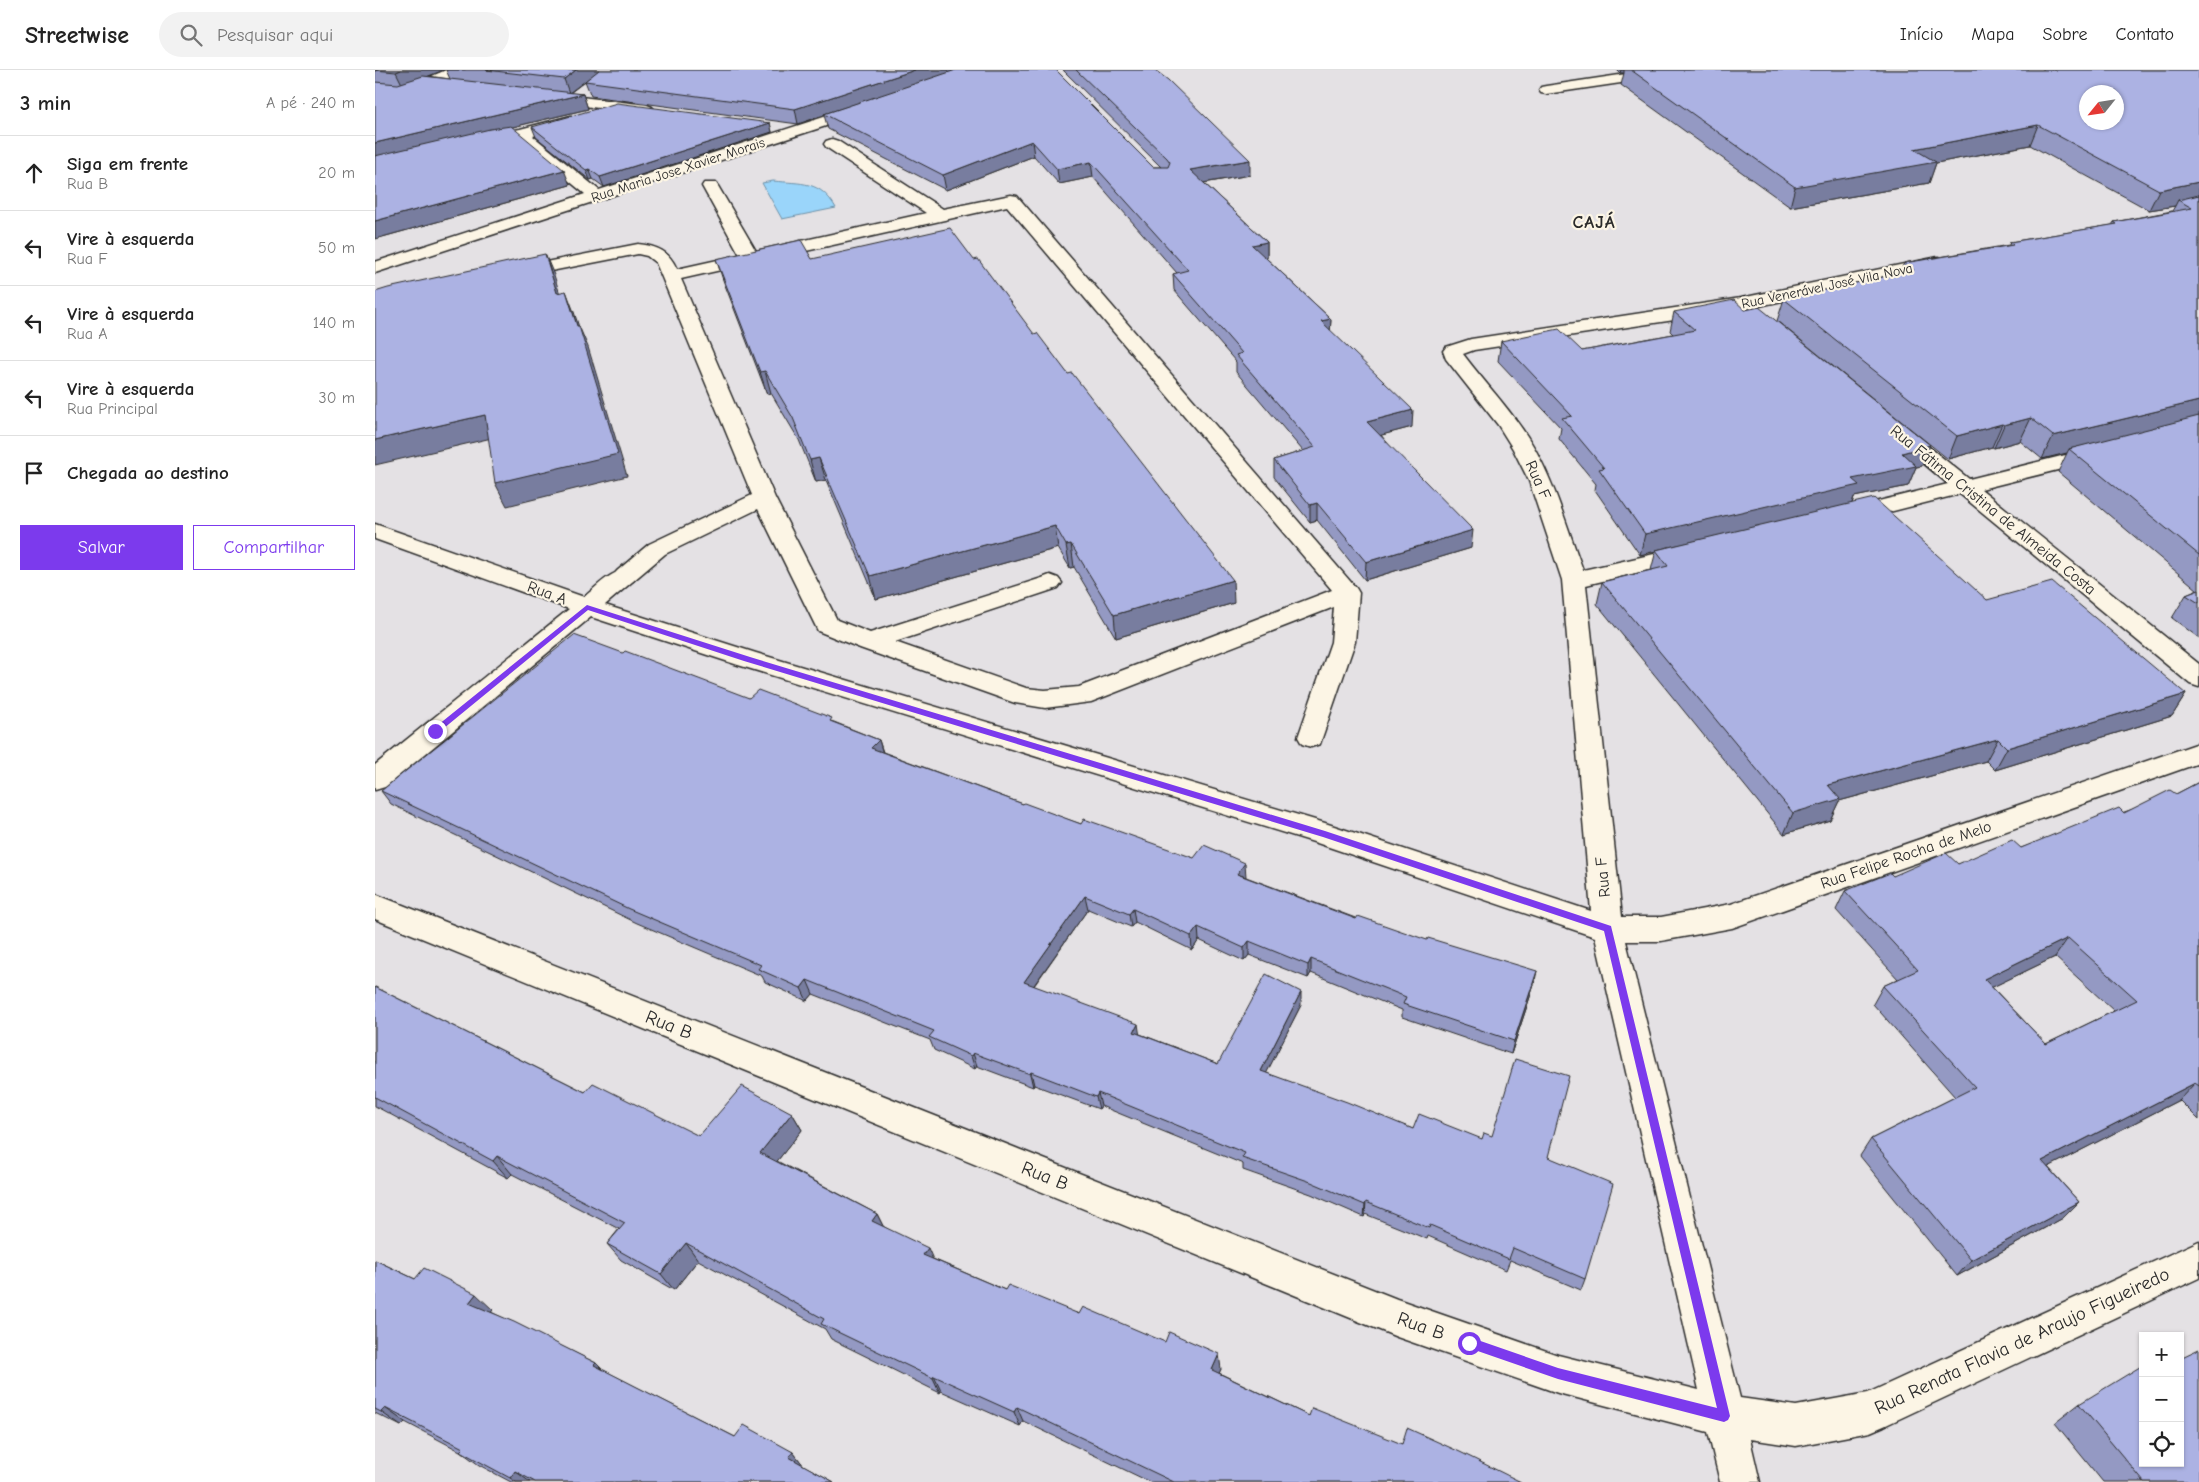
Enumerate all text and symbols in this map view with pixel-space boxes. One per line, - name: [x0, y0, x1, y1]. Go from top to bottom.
- search box: [159, 12, 509, 57]
- text: Streetwise: [25, 21, 129, 49]
- icon: search: [177, 21, 205, 49]
- text: Pesquisar aqui: [217, 24, 333, 46]
- text: Início: [1900, 24, 1943, 45]
- text: Mapa: [1971, 24, 2014, 45]
- text: Sobre: [2042, 24, 2087, 45]
- text: Contato: [2115, 24, 2174, 45]
- north arrow: [2079, 85, 2124, 130]
- text: 3 min: [20, 91, 71, 115]
- text: A pé · 240 m: [266, 94, 355, 112]
- street label: Rua Maria Jose Xavier Morais: [589, 134, 767, 206]
- text: Siga em frente: [67, 153, 188, 175]
- icon: ahead: [20, 159, 48, 187]
- text: 20 m: [318, 164, 355, 182]
- text: Rua B: [67, 175, 108, 193]
- district label: CAJÁ: [1572, 211, 1616, 233]
- text: Vire à esquerda: [67, 228, 194, 250]
- icon: left: [20, 234, 48, 262]
- text: 50 m: [318, 239, 355, 257]
- text: Rua F: [67, 250, 108, 268]
- street label: Rua Venerável José Vila Nova: [1740, 260, 1914, 312]
- text: Vire à esquerda: [67, 303, 194, 325]
- icon: left: [20, 309, 48, 337]
- text: 140 m: [313, 314, 355, 332]
- text: Rua A: [67, 325, 108, 343]
- text: Vire à esquerda: [67, 378, 194, 400]
- icon: left: [20, 384, 48, 412]
- text: 30 m: [319, 389, 355, 407]
- text: Rua Principal: [67, 400, 158, 418]
- street label: Rua Fátima Cristina de Almeida Costa: [1887, 422, 2099, 598]
- street label: Rua F: [1522, 458, 1555, 503]
- icon: arrive: [20, 459, 48, 487]
- text: Chegada ao destino: [67, 462, 229, 484]
- button: Salvar: [20, 525, 183, 570]
- button: Compartilhar: [193, 525, 355, 570]
- street label: Rua A: [525, 578, 569, 608]
- route end: [424, 720, 447, 743]
- street label: Rua Felipe Rocha de Melo: [1818, 817, 1994, 893]
- street label: Rua F: [1592, 855, 1614, 898]
- street label: Rua B: [642, 1006, 696, 1044]
- street label: Rua B: [1018, 1157, 1072, 1195]
- street label: Rua Renata Flavia de Araujo Figueiredo: [1871, 1263, 2173, 1419]
- street label: Rua B: [1394, 1307, 1448, 1345]
- route start: [1458, 1332, 1481, 1355]
- map controls: [2139, 1332, 2184, 1467]
- button: +: [2139, 1332, 2184, 1377]
- button: −: [2139, 1377, 2184, 1422]
- button: locate: [2139, 1422, 2184, 1467]

